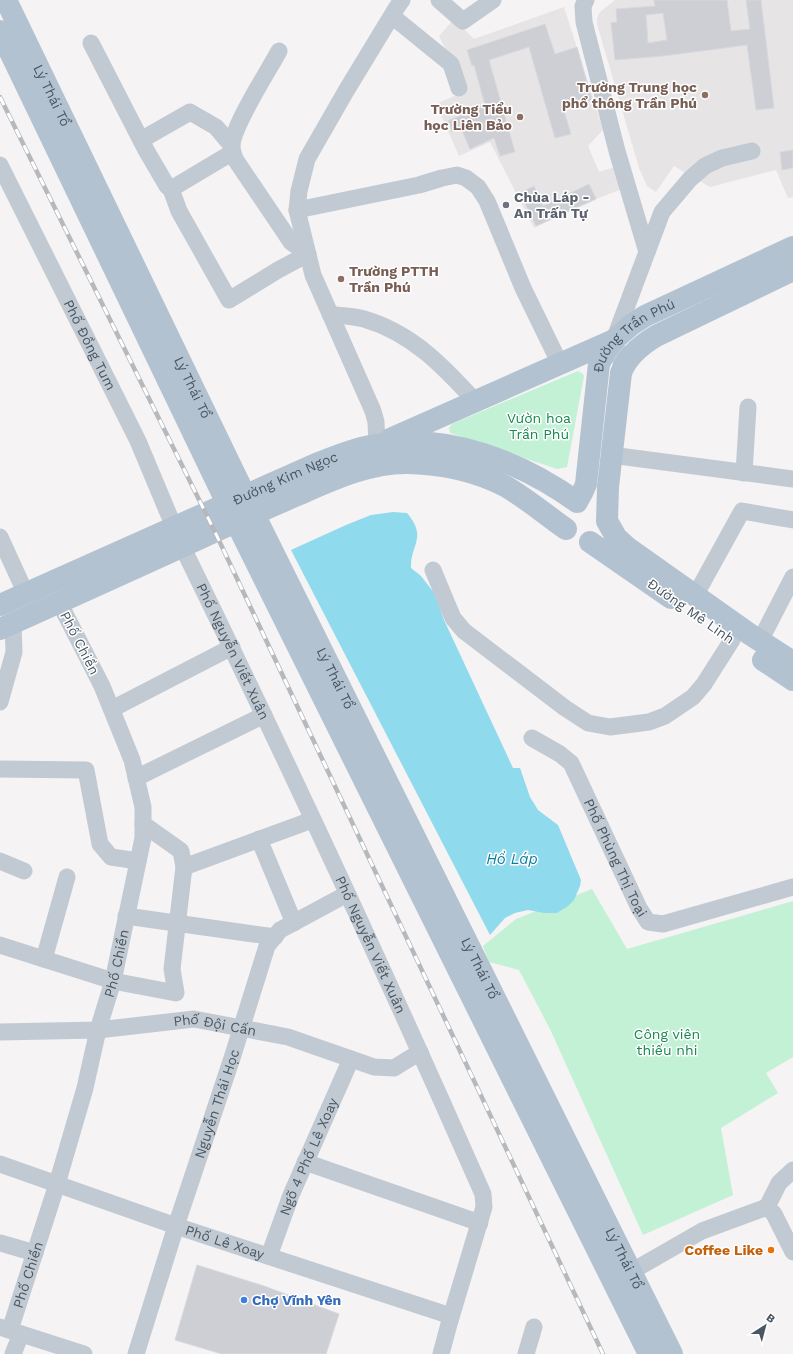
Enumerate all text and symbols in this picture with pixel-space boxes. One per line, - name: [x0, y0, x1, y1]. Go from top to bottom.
- street label: Lý Thái Tổ: [30, 62, 74, 129]
- place label: Trường Trung học phổ thông Trần Phú: [562, 79, 697, 111]
- marker: Trường Trung học phổ thông Trần Phú: [700, 90, 710, 100]
- place label: Trường Tiểu học Liên Bảo: [424, 101, 512, 133]
- marker: Trường Tiểu học Liên Bảo: [515, 112, 525, 122]
- place label: Chùa Láp - An Trấn Tự: [514, 189, 590, 221]
- marker: Chùa Láp - An Trấn Tự: [501, 200, 511, 210]
- place label: Trường PTTH Trần Phú: [349, 263, 439, 295]
- marker: Trường PTTH Trần Phú: [336, 274, 346, 284]
- street label: Đường Trần Phú: [590, 295, 677, 373]
- street label: Phố Đồng Tum: [61, 297, 119, 393]
- street label: Lý Thái Tổ: [171, 354, 215, 421]
- park label: Vườn hoa Trần Phú: [507, 410, 571, 442]
- street label: Đường Kim Ngọc: [230, 448, 340, 508]
- street label: Đường Mê Linh: [644, 575, 738, 647]
- street label: Phố Nguyễn Viết Xuân: [193, 580, 273, 722]
- street label: Phố Chiền: [57, 609, 103, 677]
- street label: Lý Thái Tổ: [314, 645, 358, 712]
- street label: Phố Phùng Thị Toại: [581, 796, 650, 920]
- water label: Hồ Láp: [486, 850, 538, 868]
- street label: Phố Nguyễn Viết Xuân: [332, 873, 409, 1016]
- street label: Phố Chiền: [100, 928, 132, 999]
- street label: Lý Thái Tổ: [458, 935, 502, 1002]
- street label: Phố Đội Cấn: [173, 1011, 258, 1039]
- park label: Công viên thiếu nhi: [634, 1026, 700, 1058]
- street label: Nguyễn Thái Học: [191, 1047, 242, 1160]
- street label: Ngõ 4 Phố Lê Xoay: [276, 1095, 341, 1218]
- street label: Phố Lê Xoay: [183, 1222, 267, 1263]
- street label: Lý Thái Tổ: [602, 1225, 646, 1292]
- street label: Phố Chiền: [10, 1239, 46, 1310]
- place label: Coffee Like: [685, 1242, 763, 1258]
- marker: Coffee Like: [766, 1245, 776, 1255]
- place label: Chợ Vĩnh Yên: [252, 1292, 341, 1308]
- marker: Chợ Vĩnh Yên: [239, 1295, 249, 1305]
- north arrow: [745, 1306, 785, 1346]
- text: B: [764, 1311, 778, 1326]

